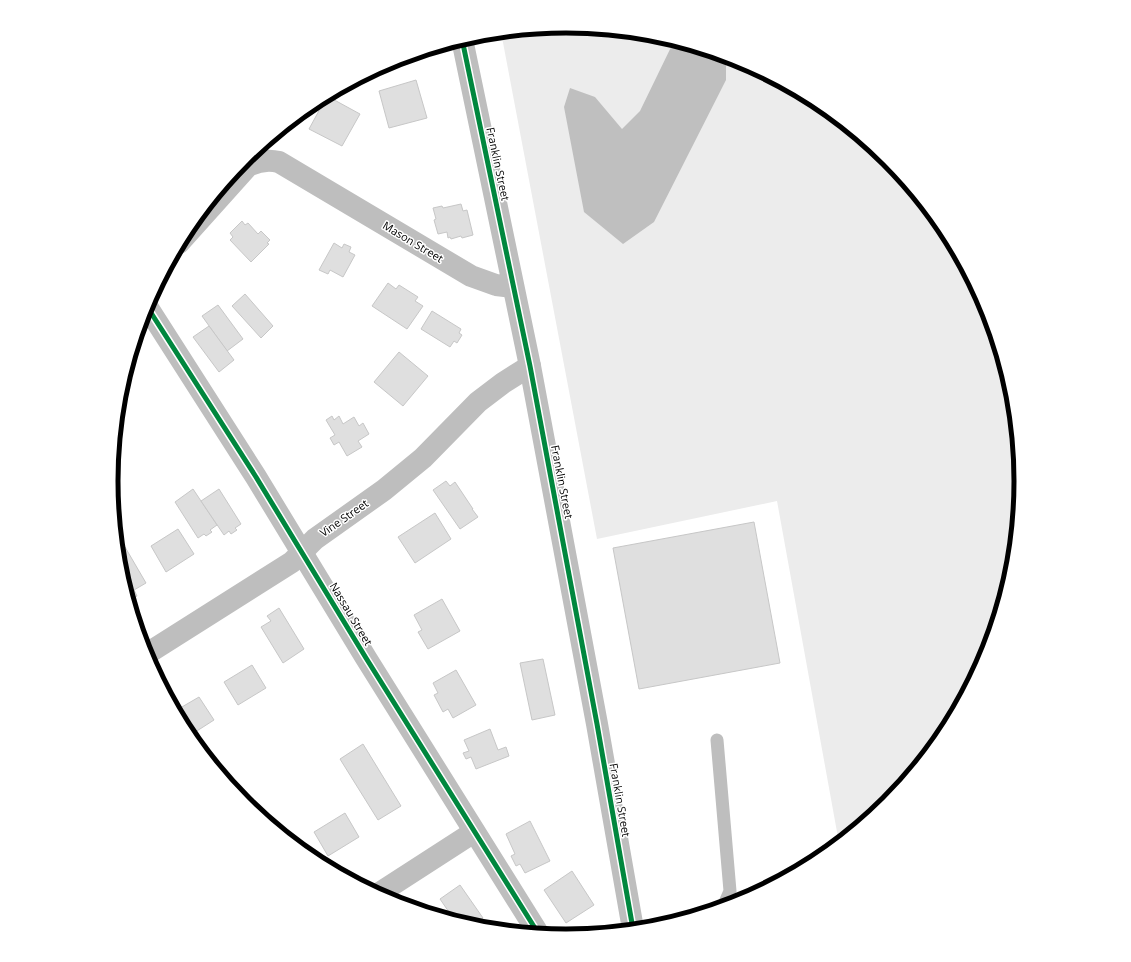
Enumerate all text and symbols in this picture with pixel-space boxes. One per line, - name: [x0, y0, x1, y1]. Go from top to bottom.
- street label: Franklin Street: [483, 126, 514, 202]
- street label: Mason Street: [380, 218, 446, 266]
- street label: Franklin Street: [548, 444, 577, 520]
- street label: Vine Street: [317, 495, 371, 540]
- street label: Nassau Street: [327, 579, 376, 648]
- street label: Franklin Street: [607, 762, 634, 838]

